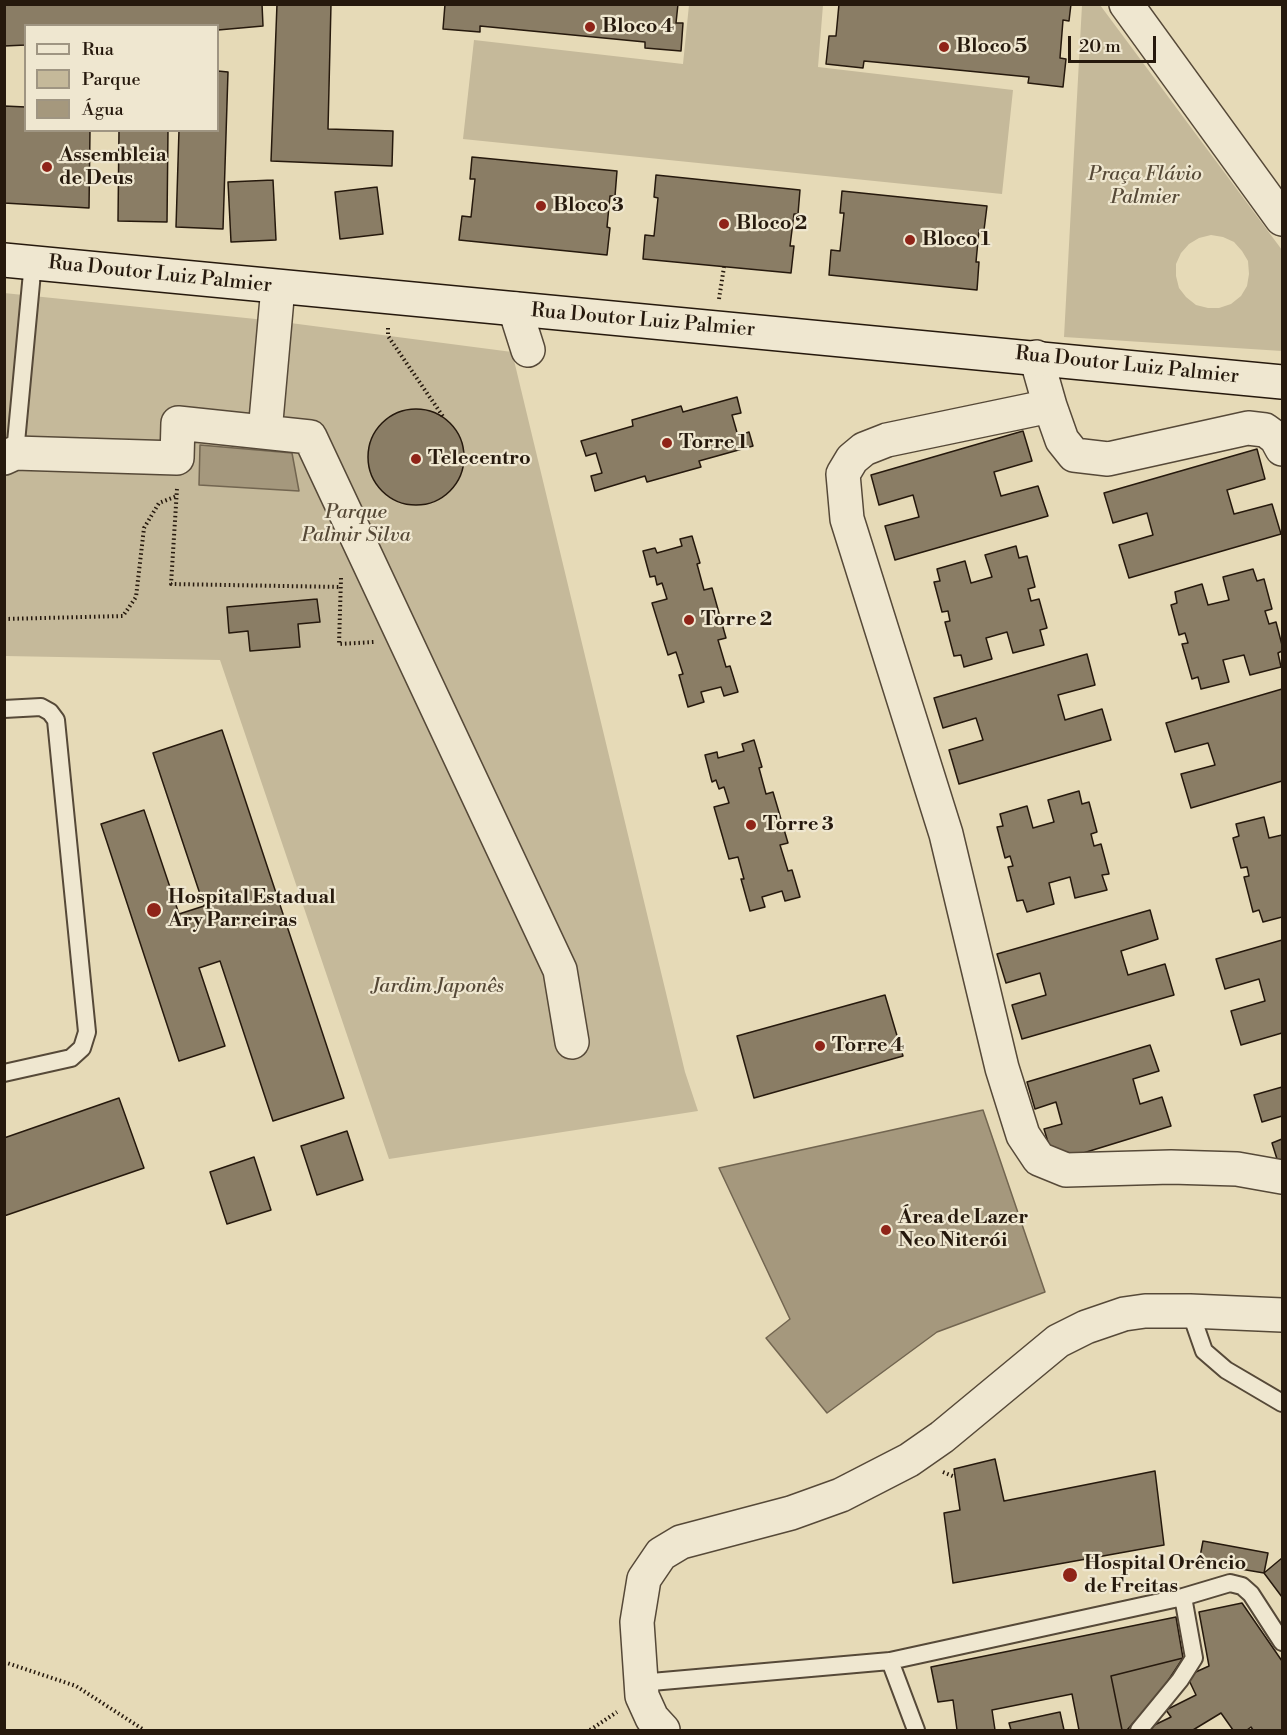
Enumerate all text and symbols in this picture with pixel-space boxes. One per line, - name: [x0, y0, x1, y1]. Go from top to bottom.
- place label: Bloco 4: [602, 15, 674, 39]
- marker: Bloco 4: [583, 20, 597, 34]
- legend: [24, 24, 219, 132]
- scale bar: [1071, 24, 1160, 62]
- place label: Bloco 5: [956, 35, 1027, 59]
- text: 20 m: [1079, 35, 1121, 58]
- text: Rua: [82, 38, 114, 61]
- marker: Bloco 5: [937, 40, 951, 54]
- text: Parque: [82, 68, 141, 91]
- text: Água: [82, 98, 124, 121]
- place label: Assembleia de Deus: [59, 144, 167, 191]
- marker: Assembleia de Deus: [40, 160, 54, 174]
- park label: Praça Flávio Palmier: [1088, 163, 1202, 210]
- place label: Bloco 3: [553, 194, 624, 218]
- marker: Bloco 3: [534, 199, 548, 213]
- place label: Bloco 2: [736, 212, 807, 236]
- marker: Bloco 2: [717, 217, 731, 231]
- place label: Bloco 1: [922, 228, 990, 252]
- marker: Bloco 1: [903, 233, 917, 247]
- street label: Rua Doutor Luiz Palmier: [47, 251, 273, 299]
- street label: Rua Doutor Luiz Palmier: [530, 299, 756, 343]
- street label: Rua Doutor Luiz Palmier: [1014, 342, 1240, 390]
- place label: Torre 1: [679, 431, 747, 455]
- marker: Torre 1: [660, 436, 674, 450]
- place label: Telecentro: [428, 447, 531, 471]
- marker: Telecentro: [409, 452, 423, 466]
- park label: Parque Palmir Silva: [301, 501, 411, 548]
- place label: Torre 2: [701, 608, 772, 632]
- marker: Torre 2: [682, 613, 696, 627]
- place label: Torre 3: [763, 813, 834, 837]
- marker: Torre 3: [744, 818, 758, 832]
- place label: Hospital Estadual Ary Parreiras: [168, 886, 336, 933]
- marker: Hospital Estadual Ary Parreiras: [145, 901, 163, 919]
- park label: Jardim Japonês: [372, 975, 504, 999]
- place label: Torre 4: [832, 1034, 904, 1058]
- marker: Torre 4: [813, 1039, 827, 1053]
- place label: Área de Lazer Neo Niterói: [898, 1206, 1028, 1253]
- marker: Área de Lazer Neo Niterói: [879, 1223, 893, 1237]
- place label: Hospital Orêncio de Freitas: [1084, 1552, 1246, 1599]
- marker: Hospital Orêncio de Freitas: [1061, 1566, 1079, 1584]

